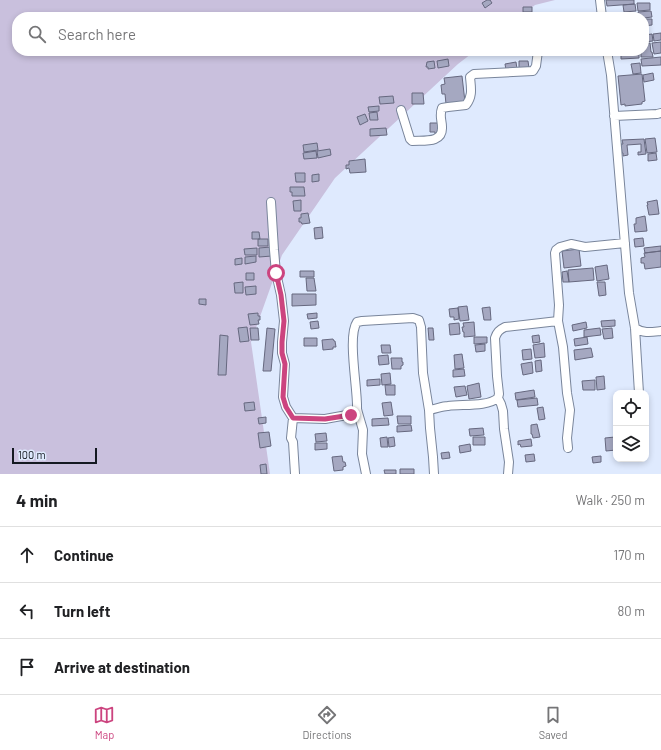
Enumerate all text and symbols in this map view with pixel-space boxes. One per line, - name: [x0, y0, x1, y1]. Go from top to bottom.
- search box: [12, 12, 649, 56]
- icon: search: [26, 23, 48, 45]
- text: Search here: [58, 25, 136, 43]
- route start: [267, 264, 285, 282]
- map controls: [613, 390, 649, 462]
- button: locate: [613, 390, 649, 426]
- route end: [342, 406, 360, 424]
- button: layers: [613, 426, 649, 462]
- scale bar: [12, 446, 97, 465]
- text: 100 m: [18, 448, 46, 461]
- text: 4 min: [16, 490, 58, 510]
- text: Walk · 250 m: [576, 492, 645, 508]
- icon: ahead: [16, 544, 38, 566]
- text: Continue: [54, 546, 114, 564]
- text: 170 m: [614, 547, 645, 563]
- icon: left: [16, 600, 38, 622]
- text: Turn left: [54, 602, 110, 620]
- text: 80 m: [618, 603, 645, 619]
- icon: arrive: [16, 656, 38, 678]
- text: Arrive at destination: [54, 658, 190, 676]
- tab: Map: [93, 704, 115, 741]
- tab: Directions: [302, 704, 352, 741]
- tab: Saved: [539, 704, 568, 741]

